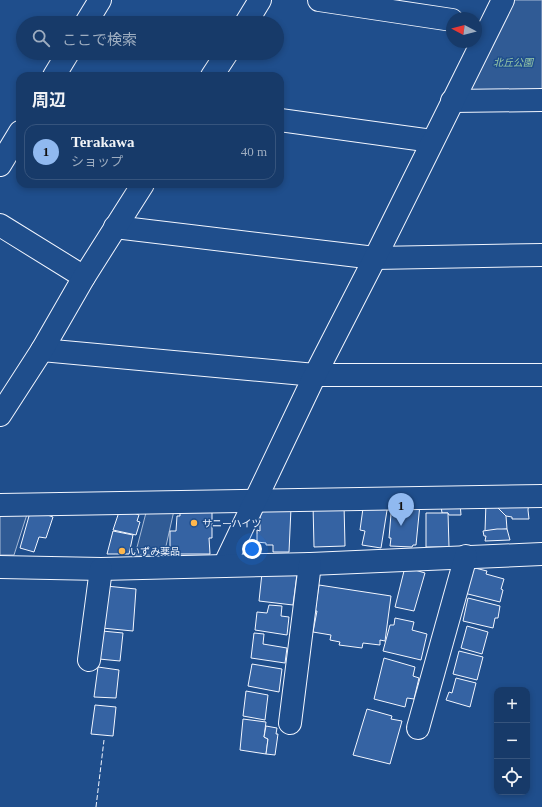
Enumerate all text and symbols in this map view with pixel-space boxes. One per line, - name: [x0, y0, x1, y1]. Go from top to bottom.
- north arrow: [446, 12, 482, 48]
- search box: [16, 16, 284, 60]
- icon: search: [30, 27, 52, 49]
- text: ここで検索: [62, 32, 137, 48]
- park label: 北丘公園: [493, 57, 535, 68]
- text: 周辺: [32, 91, 66, 110]
- text: Terakawa: [71, 134, 135, 150]
- text: 1: [43, 144, 49, 159]
- text: 40 m: [241, 144, 267, 159]
- text: ショップ: [71, 154, 123, 169]
- pin: 1: [388, 493, 414, 526]
- marker: サニーハイツ: [189, 518, 199, 528]
- place label: サニーハイツ: [202, 518, 262, 529]
- your location: [242, 539, 262, 559]
- marker: いずみ薬品: [117, 546, 127, 556]
- place label: いずみ薬品: [130, 546, 180, 557]
- map controls: [494, 687, 530, 795]
- button: +: [494, 687, 530, 723]
- button: −: [494, 723, 530, 759]
- button: locate: [494, 759, 530, 795]

